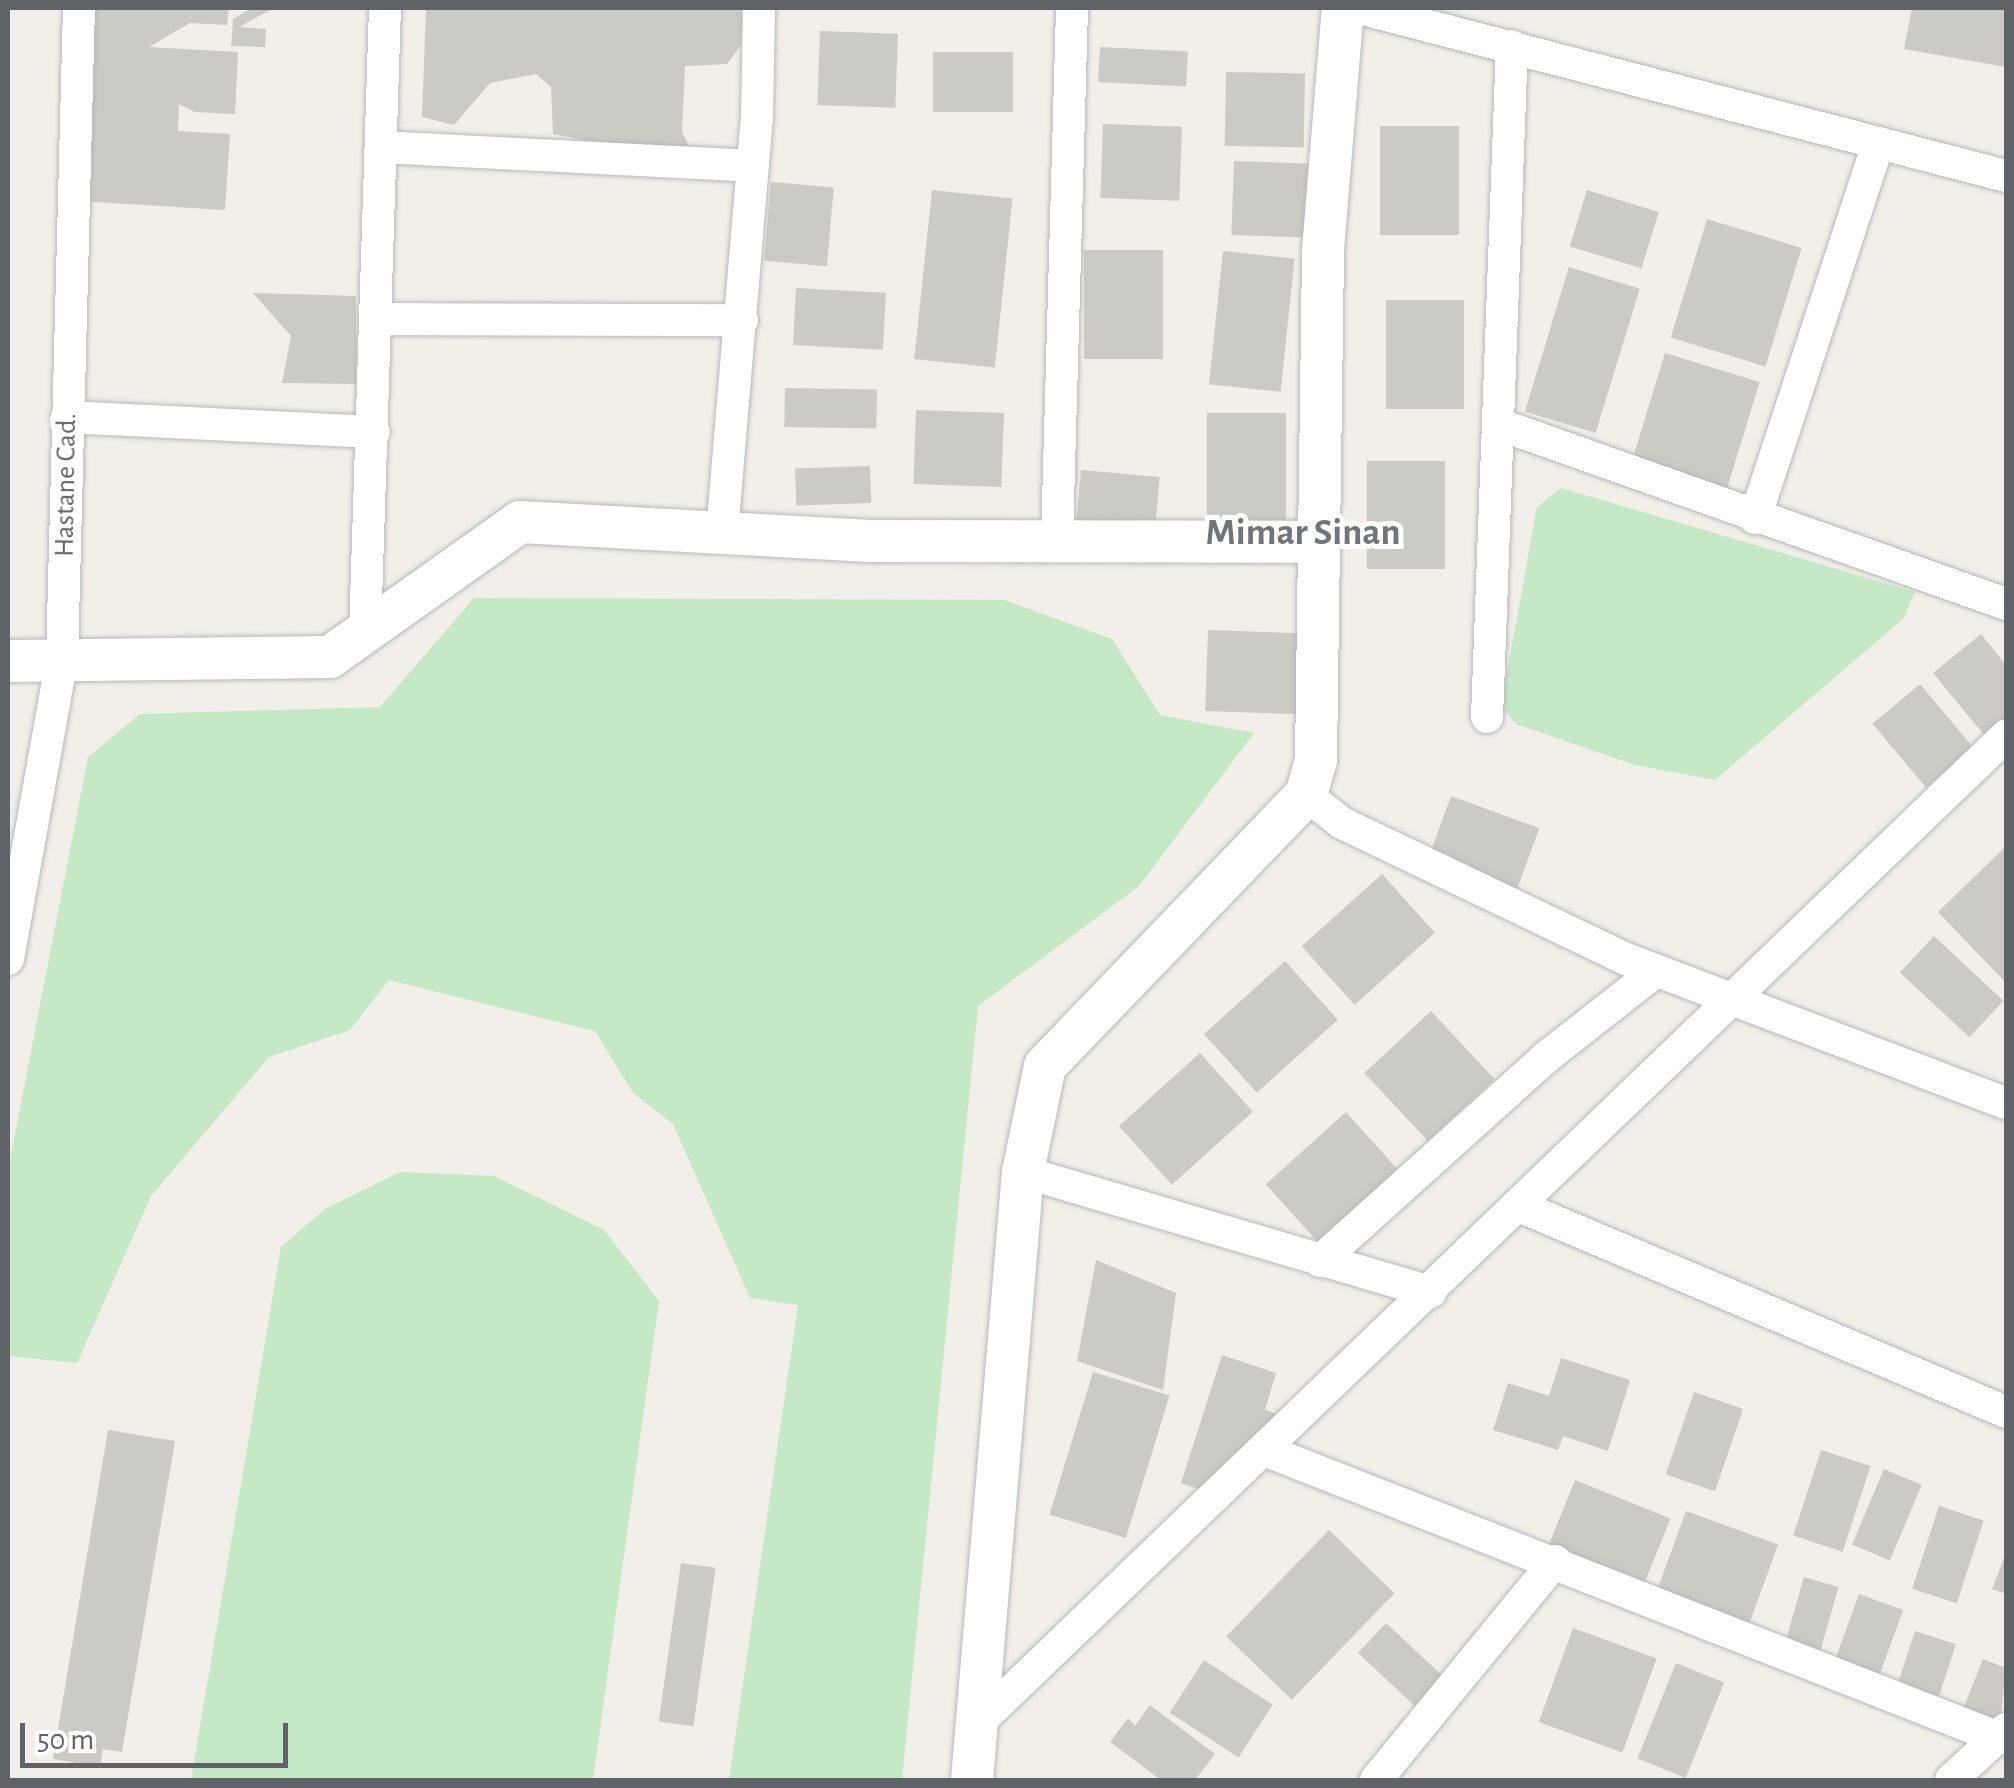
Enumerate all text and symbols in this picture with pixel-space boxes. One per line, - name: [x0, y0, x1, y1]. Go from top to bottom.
- street label: Hastane Cad.: [48, 413, 84, 557]
- district label: Mimar Sinan: [1206, 511, 1400, 557]
- scale bar: [25, 1703, 292, 1765]
- text: 50 m: [37, 1725, 94, 1755]

